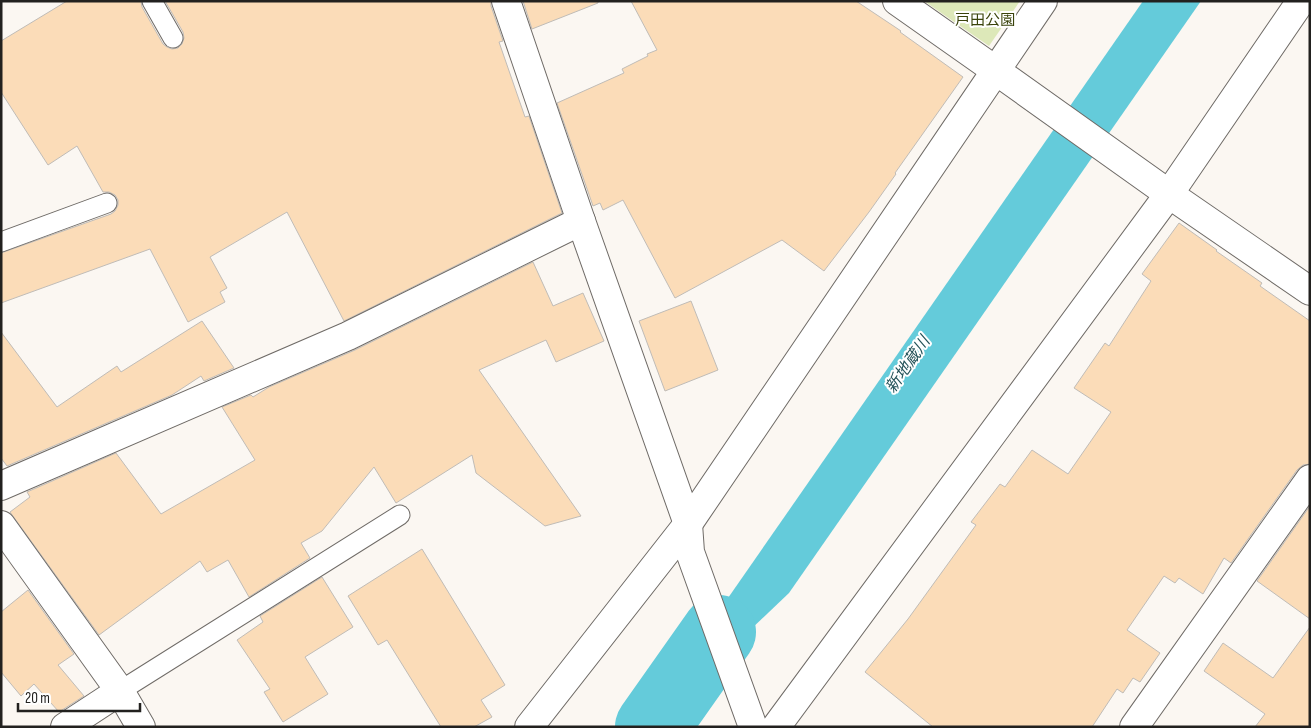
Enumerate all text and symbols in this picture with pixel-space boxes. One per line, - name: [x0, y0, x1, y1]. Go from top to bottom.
- park label: 戸田公園: [955, 11, 1015, 30]
- water label: 新地蔵川: [882, 332, 936, 397]
- scale bar: [18, 680, 140, 712]
- text: 20 m: [25, 689, 50, 708]

